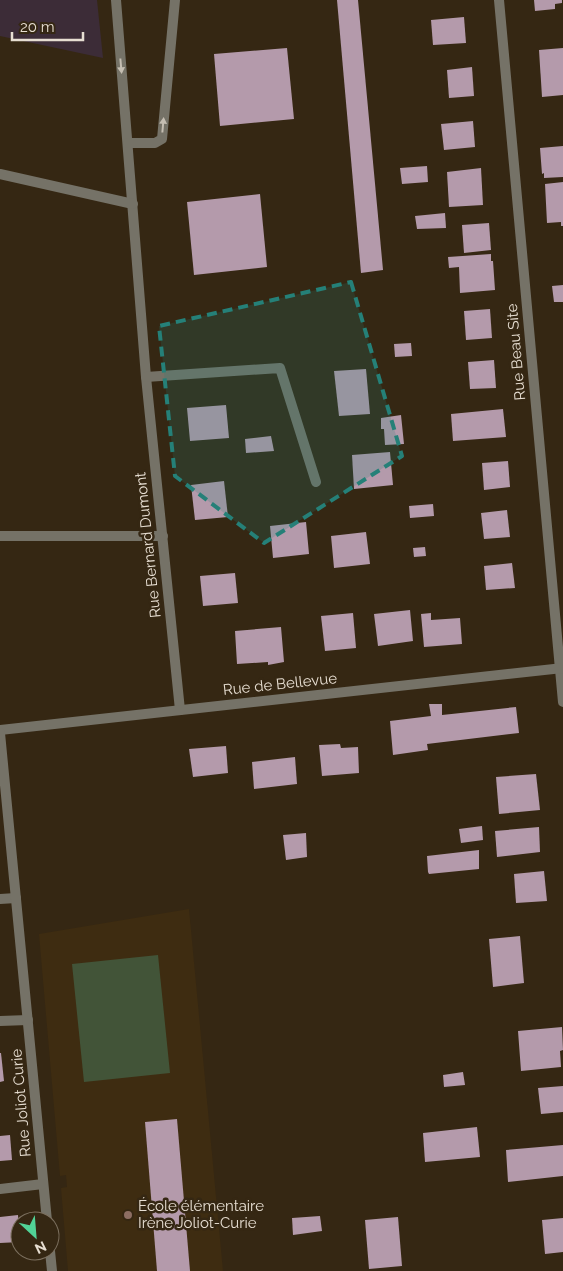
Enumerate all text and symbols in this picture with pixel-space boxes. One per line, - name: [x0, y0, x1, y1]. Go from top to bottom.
- scale bar: [12, 10, 84, 42]
- text: 20 m: [20, 18, 55, 36]
- one-way arrow: [118, 58, 126, 74]
- one-way arrow: [159, 117, 167, 133]
- street label: Rue Beau Site: [503, 303, 529, 401]
- street label: Rue Bernard Dumont: [131, 471, 165, 619]
- street label: Rue de Bellevue: [222, 669, 338, 699]
- street label: Rue Joliot Curie: [7, 1048, 35, 1158]
- place label: École élémentaire Irène Joliot-Curie: [138, 1197, 264, 1232]
- marker: École élémentaire Irène Joliot-Curie: [122, 1209, 134, 1221]
- north arrow: [10, 1211, 60, 1261]
- text: N: [32, 1238, 49, 1257]

